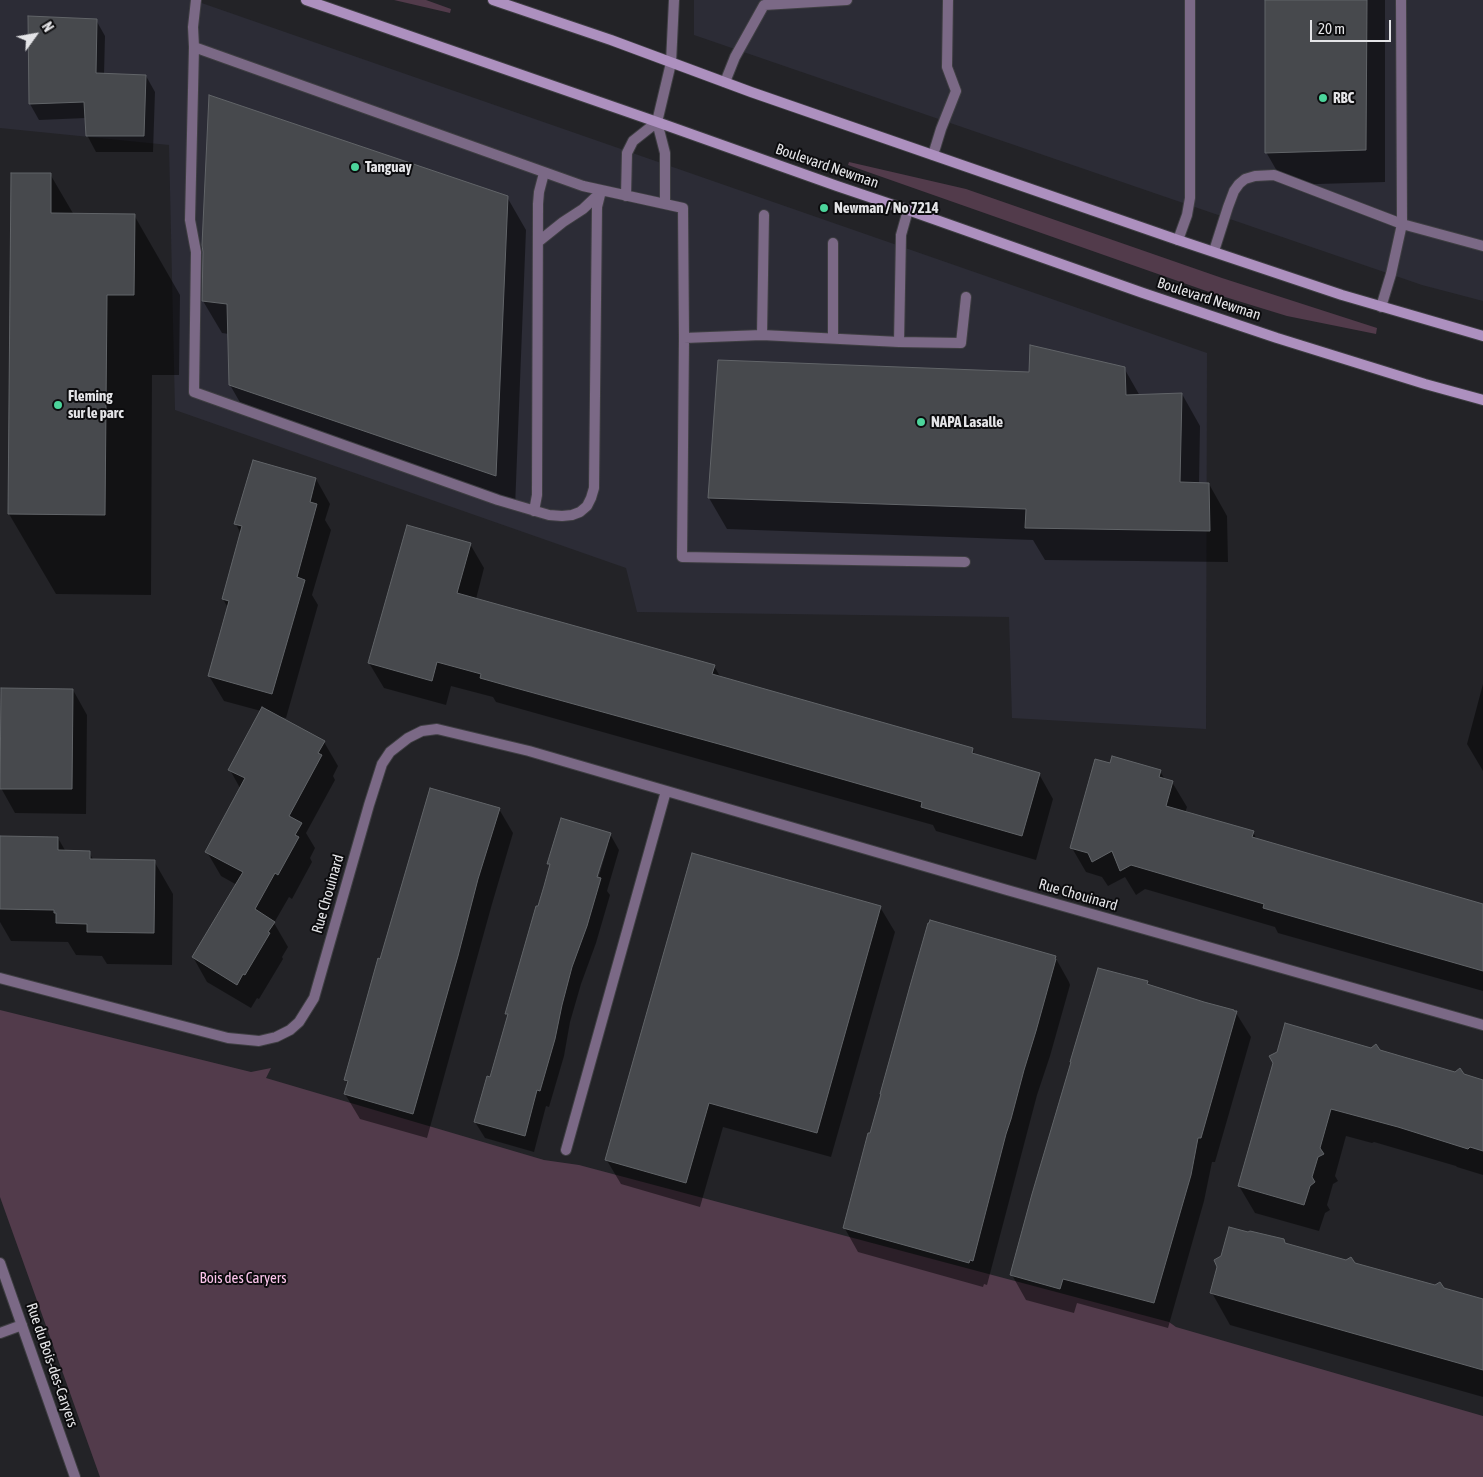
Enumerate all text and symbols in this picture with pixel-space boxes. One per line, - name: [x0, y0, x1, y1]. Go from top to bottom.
- north arrow: [10, 10, 60, 60]
- scale bar: [1313, 10, 1394, 42]
- text: N: [39, 19, 57, 35]
- text: 20 m: [1318, 20, 1345, 37]
- place label: RBC: [1333, 89, 1354, 107]
- marker: RBC: [1317, 92, 1329, 104]
- street label: Boulevard Newman: [773, 140, 881, 192]
- place label: Tanguay: [365, 158, 412, 176]
- marker: Tanguay: [349, 161, 361, 173]
- place label: Newman / No 7214: [834, 199, 939, 217]
- marker: Newman / No 7214: [818, 202, 830, 214]
- street label: Boulevard Newman: [1155, 274, 1263, 324]
- place label: Fleming sur le parc: [68, 387, 124, 422]
- marker: Fleming sur le parc: [52, 399, 64, 411]
- place label: NAPA Lasalle: [931, 413, 1003, 431]
- marker: NAPA Lasalle: [915, 416, 927, 428]
- street label: Rue Chouinard: [308, 853, 348, 935]
- street label: Rue Chouinard: [1037, 875, 1119, 915]
- park label: Bois des Caryers: [200, 1269, 286, 1287]
- street label: Rue du Bois-des-Caryers: [22, 1300, 82, 1430]

